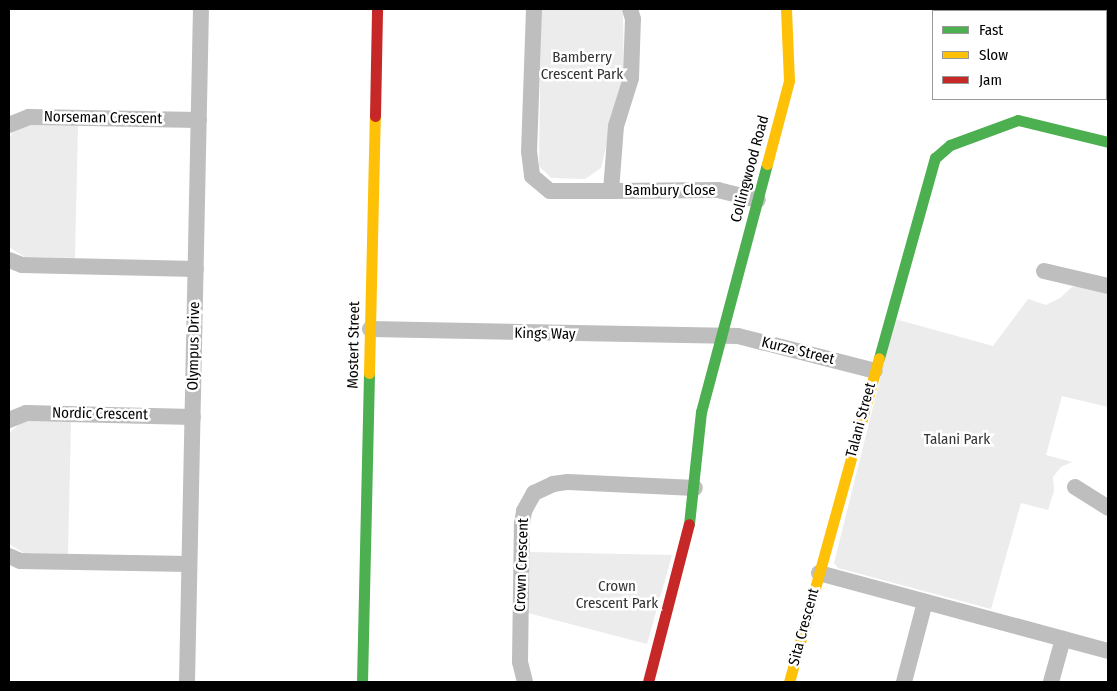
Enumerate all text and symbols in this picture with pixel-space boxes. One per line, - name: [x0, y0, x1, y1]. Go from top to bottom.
- legend: [932, 10, 1107, 100]
- text: Fast: [979, 21, 1003, 39]
- text: Slow: [979, 46, 1008, 64]
- park label: Bamberry Crescent Park: [541, 48, 623, 83]
- text: Jam: [979, 71, 1002, 89]
- street label: Norseman Crescent: [44, 108, 162, 128]
- street label: Collingwood Road: [727, 113, 773, 225]
- street label: Bambury Close: [624, 182, 716, 200]
- street label: Olympus Drive: [184, 301, 204, 391]
- street label: Mostert Street: [344, 301, 364, 389]
- street label: Kings Way: [514, 324, 576, 344]
- street label: Kurze Street: [760, 333, 836, 369]
- street label: Talani Street: [842, 381, 880, 459]
- street label: Nordic Crescent: [52, 404, 148, 424]
- park label: Talani Park: [924, 431, 990, 449]
- street label: Crown Crescent: [511, 518, 533, 612]
- park label: Crown Crescent Park: [576, 577, 658, 612]
- street label: Sita Crescent: [785, 586, 823, 668]

